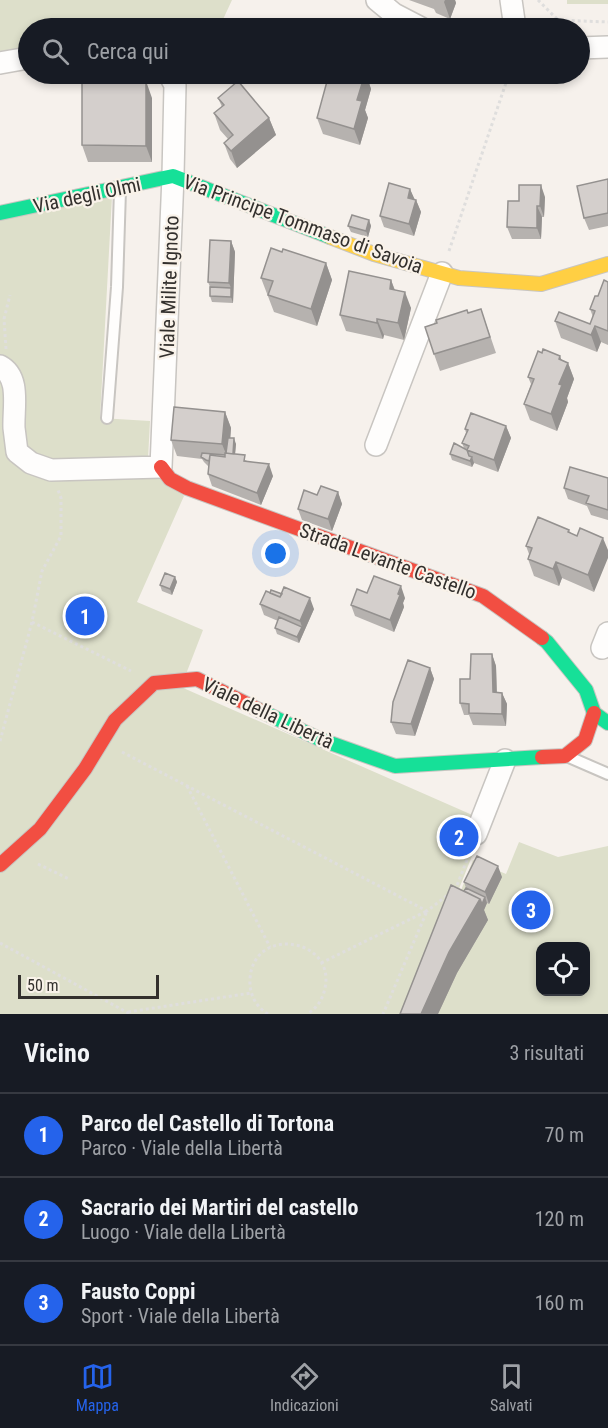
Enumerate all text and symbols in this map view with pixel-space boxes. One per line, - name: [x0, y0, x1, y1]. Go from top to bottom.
- search box: [18, 18, 590, 84]
- icon: search: [39, 35, 72, 68]
- text: Cerca qui: [87, 39, 169, 64]
- street label: Via Principe Tommaso di Savoia: [180, 169, 426, 279]
- street label: Via degli Olmi: [31, 172, 143, 218]
- street label: Viale Milite Ignoto: [155, 215, 183, 359]
- street label: Strada Levante Castello: [296, 518, 480, 604]
- your location: [261, 539, 290, 568]
- pin: 1: [66, 594, 104, 638]
- street label: Viale della Libertà: [199, 672, 337, 754]
- pin: 2: [440, 814, 478, 860]
- pin: 3: [512, 888, 550, 932]
- map controls: [536, 942, 590, 996]
- button: locate: [536, 942, 590, 996]
- scale bar: [18, 972, 159, 1000]
- text: 50 m: [27, 976, 59, 995]
- text: Vicino: [24, 1038, 90, 1068]
- text: 3 risultati: [509, 1041, 584, 1065]
- text: Parco del Castello di Tortona: [81, 1111, 334, 1136]
- text: 1: [38, 1123, 49, 1147]
- text: 70 m: [545, 1123, 584, 1147]
- text: Parco · Viale della Libertà: [81, 1136, 283, 1160]
- text: Sacrario dei Martiri del castello: [81, 1195, 358, 1220]
- text: 2: [38, 1207, 49, 1231]
- text: 120 m: [535, 1207, 584, 1231]
- text: Luogo · Viale della Libertà: [81, 1220, 286, 1244]
- text: Fausto Coppi: [81, 1279, 196, 1304]
- text: 3: [38, 1291, 49, 1315]
- text: 160 m: [535, 1291, 584, 1315]
- text: Sport · Viale della Libertà: [81, 1304, 280, 1328]
- tab: Mappa: [76, 1360, 119, 1415]
- tab: Indicazioni: [270, 1360, 339, 1415]
- tab: Salvati: [490, 1360, 532, 1415]

